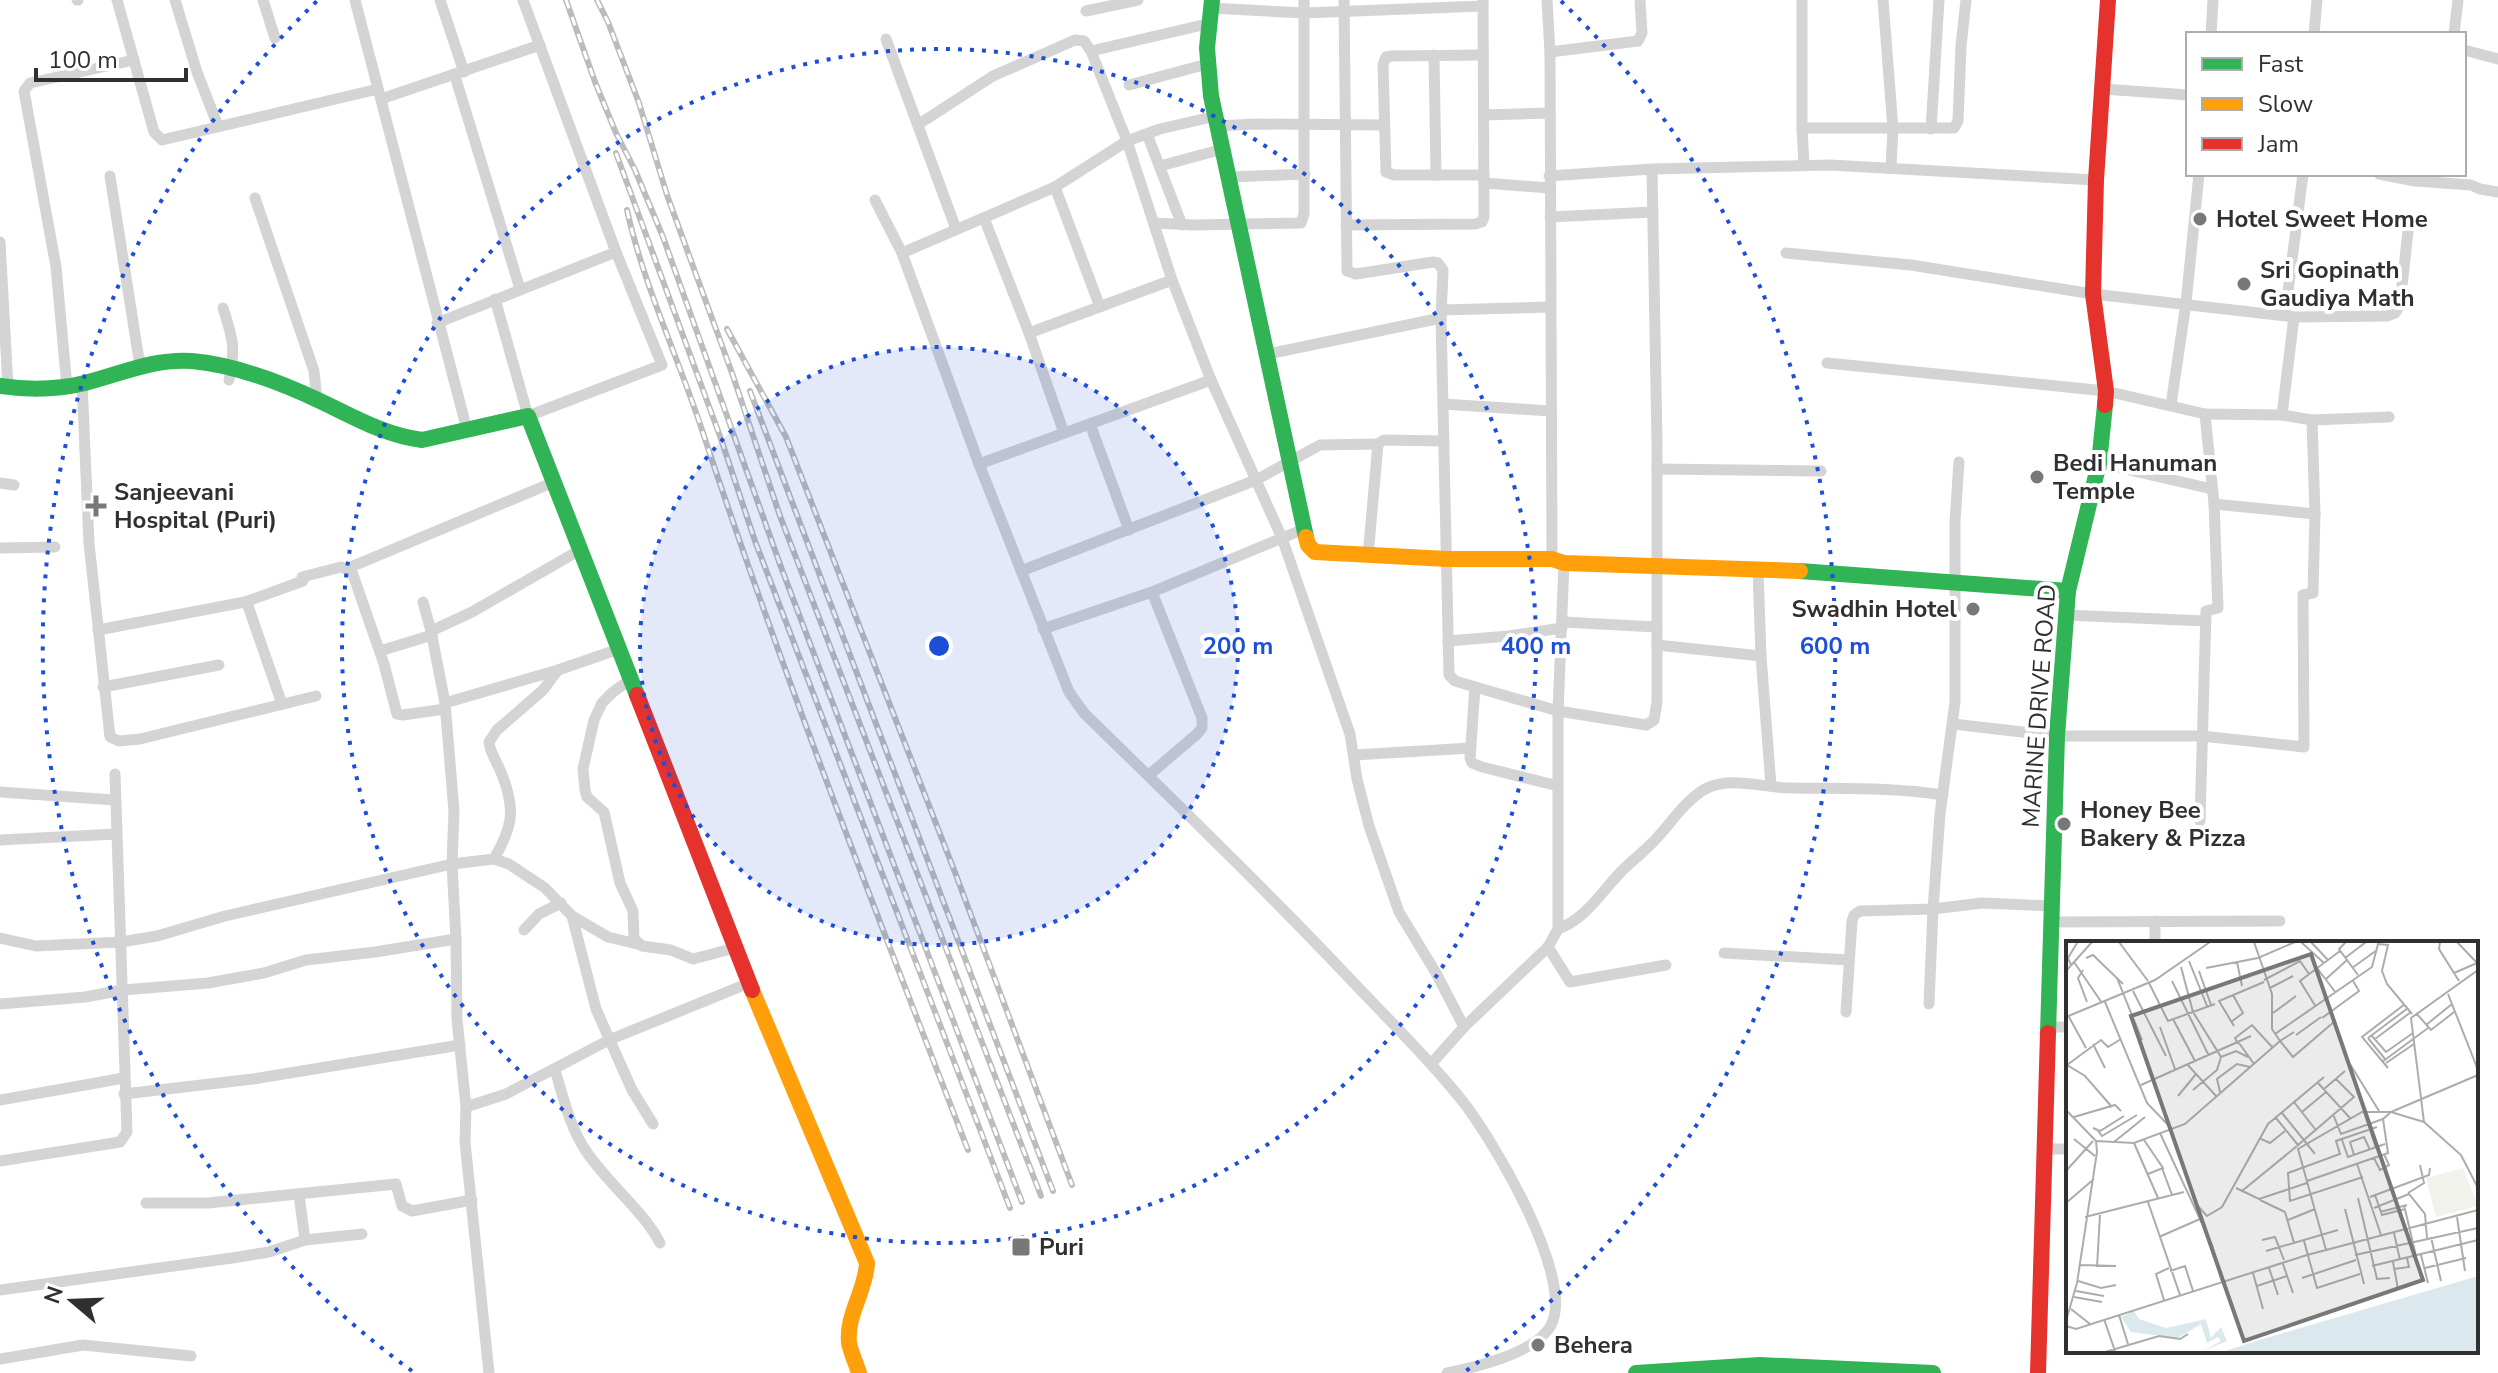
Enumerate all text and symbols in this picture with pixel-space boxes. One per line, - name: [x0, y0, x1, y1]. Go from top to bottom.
- scale bar: [36, 32, 186, 82]
- legend: [2186, 32, 2466, 176]
- text: 100 m: [48, 44, 118, 76]
- text: Fast: [2258, 48, 2304, 80]
- text: Slow: [2258, 88, 2313, 120]
- text: Jam: [2257, 128, 2299, 160]
- place label: Hotel Sweet Home: [2216, 203, 2428, 235]
- marker: Hotel Sweet Home: [2191, 210, 2209, 228]
- place label: Sri Gopinath Gaudiya Math: [2260, 254, 2414, 314]
- marker: Sri Gopinath Gaudiya Math: [2235, 275, 2253, 293]
- place label: Bedi Hanuman Temple: [2053, 447, 2217, 507]
- marker: Bedi Hanuman Temple: [2028, 468, 2046, 486]
- place label: Sanjeevani Hospital (Puri): [114, 476, 277, 536]
- marker: Sanjeevani Hospital (Puri): [85, 495, 107, 517]
- street label: MARINE DRIVE ROAD: [2015, 583, 2063, 829]
- place label: Swadhin Hotel: [1792, 593, 1957, 625]
- marker: Swadhin Hotel: [1964, 600, 1982, 618]
- text: 200 m: [1203, 630, 1273, 662]
- text: 400 m: [1501, 630, 1571, 662]
- text: 600 m: [1800, 630, 1870, 662]
- centre of rings: [925, 632, 953, 660]
- place label: Honey Bee Bakery & Pizza: [2080, 794, 2246, 854]
- marker: Honey Bee Bakery & Pizza: [2055, 815, 2073, 833]
- inset map: [2066, 941, 2478, 1353]
- place label: Puri: [1039, 1231, 1084, 1263]
- marker: Puri: [1010, 1236, 1032, 1258]
- north arrow: [32, 1261, 112, 1341]
- text: N: [37, 1282, 71, 1307]
- place label: Behera: [1554, 1329, 1633, 1361]
- marker: Behera: [1529, 1336, 1547, 1354]

